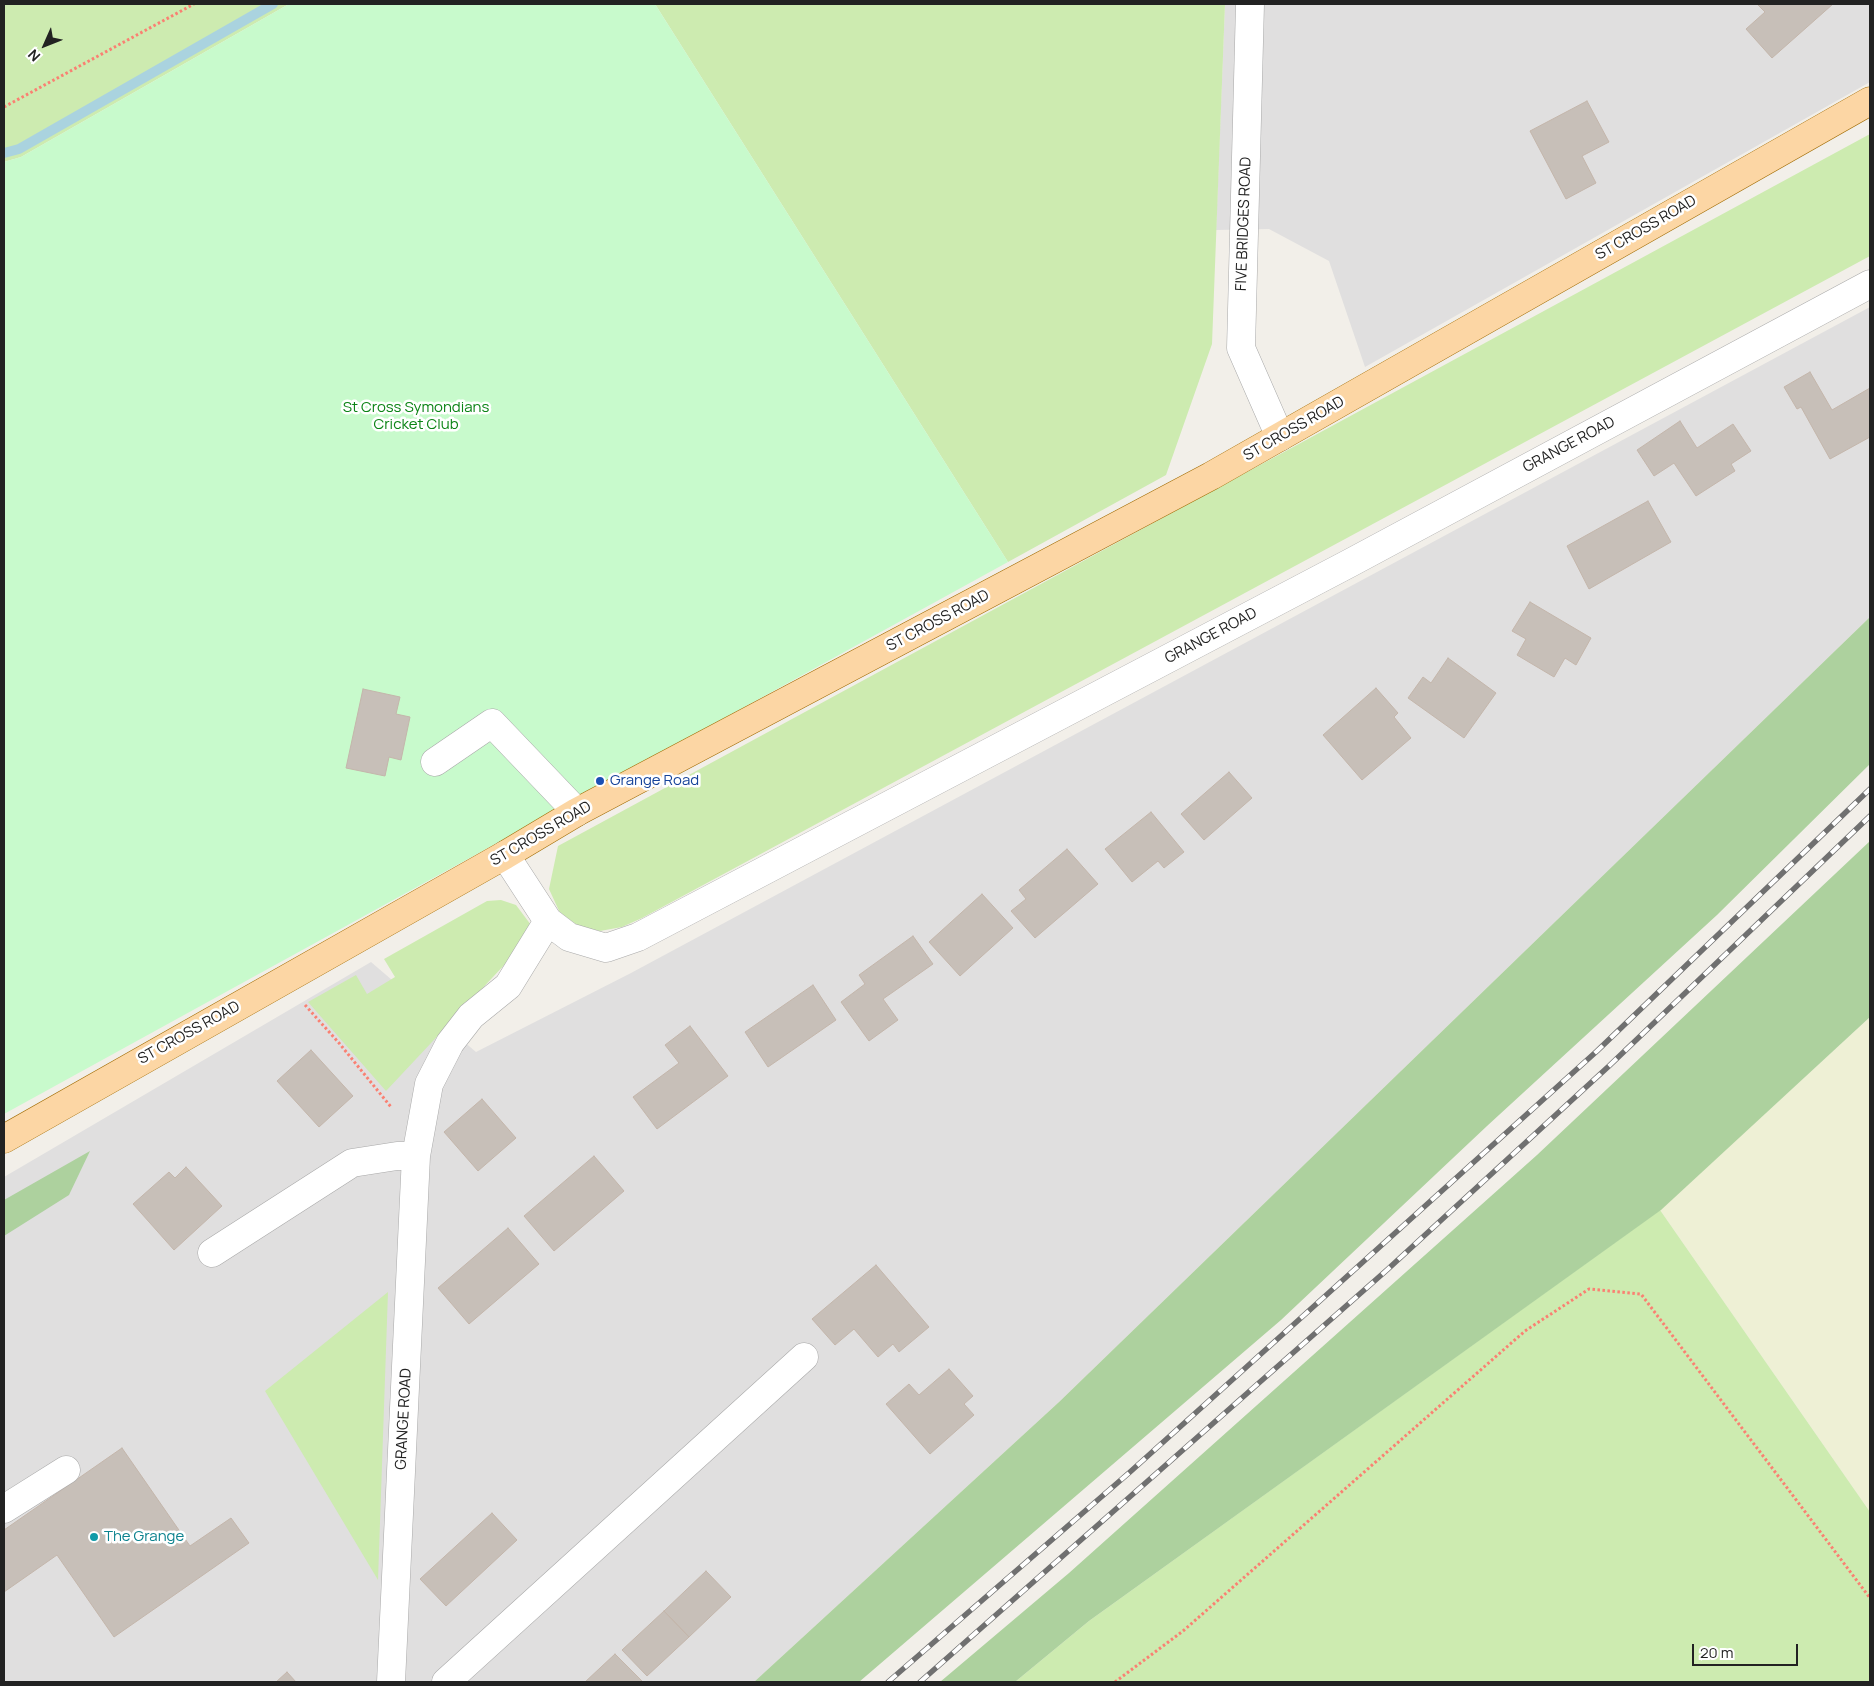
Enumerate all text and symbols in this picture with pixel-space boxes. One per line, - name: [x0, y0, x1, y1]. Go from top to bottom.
- north arrow: [20, 20, 70, 70]
- text: N: [24, 46, 44, 66]
- street label: FIVE BRIDGES ROAD: [1233, 157, 1255, 291]
- street label: ST CROSS ROAD: [1592, 192, 1700, 264]
- street label: ST CROSS ROAD: [1240, 393, 1348, 465]
- park label: St Cross Symondians Cricket Club: [343, 399, 489, 434]
- street label: GRANGE ROAD: [1520, 413, 1618, 477]
- street label: ST CROSS ROAD: [884, 586, 992, 656]
- street label: GRANGE ROAD: [1162, 604, 1260, 668]
- place label: Grange Road: [610, 772, 699, 790]
- marker: Grange Road: [594, 775, 606, 787]
- street label: ST CROSS ROAD: [487, 798, 595, 870]
- street label: ST CROSS ROAD: [135, 998, 243, 1068]
- street label: GRANGE ROAD: [392, 1368, 416, 1470]
- place label: The Grange: [104, 1528, 184, 1546]
- marker: The Grange: [88, 1531, 100, 1543]
- scale bar: [1694, 1634, 1800, 1666]
- text: 20 m: [1700, 1642, 1733, 1663]

